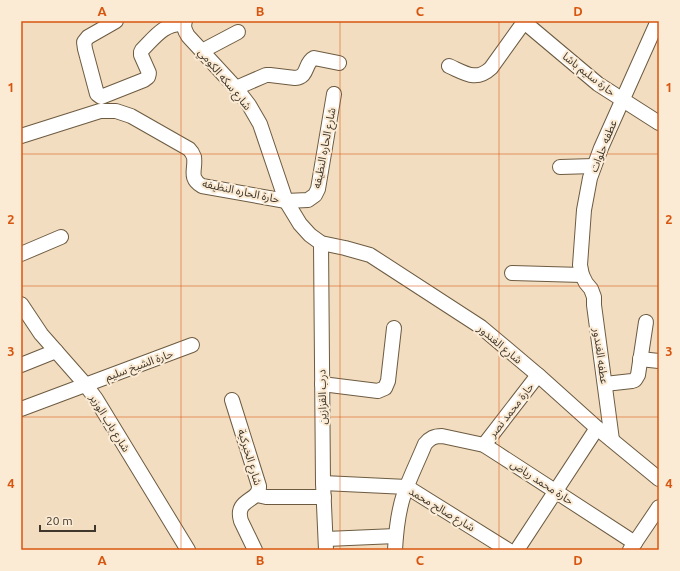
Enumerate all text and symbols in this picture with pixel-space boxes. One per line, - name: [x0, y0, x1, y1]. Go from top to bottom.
- text: A: [97, 4, 107, 18]
- text: B: [256, 4, 265, 18]
- text: C: [416, 4, 425, 18]
- text: D: [573, 4, 583, 18]
- street label: شارع سكه الكومي: [193, 46, 254, 115]
- street label: حارة سليم باشا: [559, 50, 618, 101]
- text: 1: [7, 80, 15, 94]
- text: 1: [665, 80, 673, 94]
- street label: شارع الحاره النظيفه: [310, 106, 340, 190]
- street label: عطفه حلوات: [587, 118, 620, 174]
- street label: حارة الحاره النظيفه: [201, 177, 281, 206]
- text: 2: [7, 212, 15, 226]
- text: 2: [665, 212, 673, 226]
- street label: شارع الغندور: [474, 321, 525, 368]
- street label: عطفه الغندور: [590, 326, 611, 385]
- text: 3: [7, 344, 15, 358]
- text: 3: [665, 344, 673, 358]
- street label: حارة الشيخ سليم: [104, 347, 176, 386]
- street label: درب القزازين: [316, 369, 330, 425]
- street label: حارة محمد نصر: [485, 380, 537, 441]
- street label: شارع باب الوزير: [85, 391, 133, 455]
- street label: شارع الخبركية: [234, 427, 264, 487]
- street label: حارة محمد رياض: [508, 457, 576, 508]
- text: 4: [7, 476, 15, 490]
- text: 4: [665, 476, 673, 490]
- street label: شارع صالح محمد: [406, 485, 477, 535]
- scale bar: [40, 507, 95, 533]
- text: 20 m: [46, 514, 73, 527]
- text: A: [97, 553, 107, 567]
- text: B: [256, 553, 265, 567]
- text: C: [416, 553, 425, 567]
- text: D: [573, 553, 583, 567]

